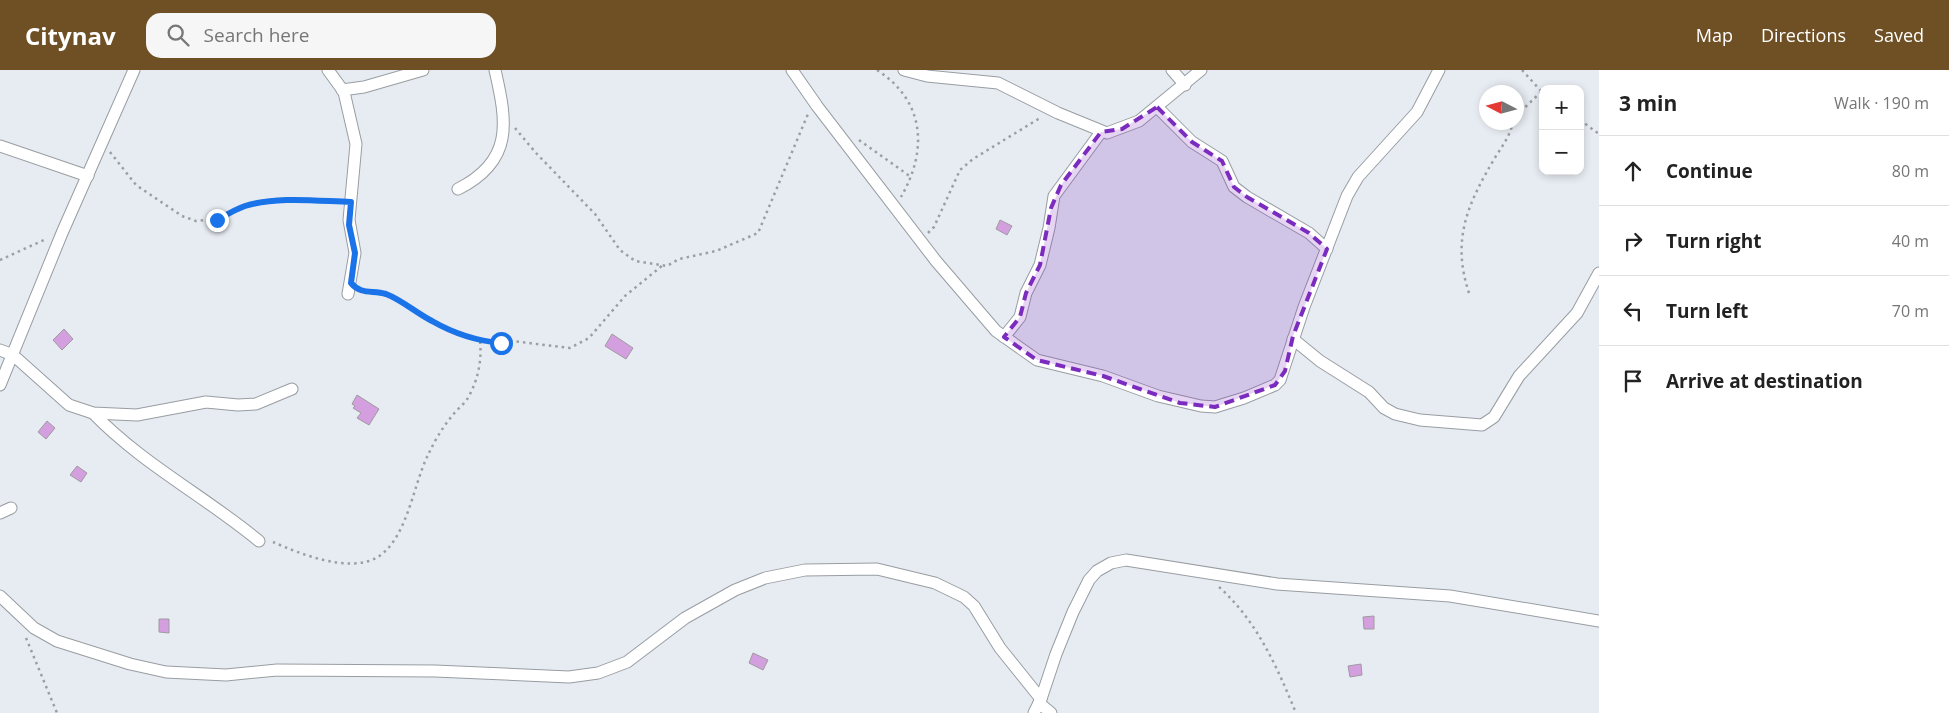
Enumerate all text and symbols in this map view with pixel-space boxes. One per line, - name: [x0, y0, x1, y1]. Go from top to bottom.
- search box: [146, 13, 496, 58]
- text: Citynav: [25, 19, 116, 52]
- icon: search: [164, 21, 192, 49]
- text: Search here: [204, 22, 309, 48]
- text: Map: [1696, 23, 1733, 47]
- text: Directions: [1761, 23, 1846, 47]
- text: Saved: [1874, 23, 1924, 47]
- north arrow: [1479, 85, 1524, 130]
- map controls: [1539, 85, 1584, 175]
- button: +: [1539, 85, 1584, 130]
- text: 3 min: [1619, 89, 1677, 117]
- text: Walk · 190 m: [1834, 92, 1929, 114]
- button: −: [1539, 130, 1584, 175]
- icon: ahead: [1619, 157, 1647, 185]
- text: Continue: [1666, 158, 1753, 184]
- text: 80 m: [1892, 160, 1929, 182]
- route end: [206, 209, 229, 232]
- icon: right: [1619, 227, 1647, 255]
- text: Turn right: [1666, 228, 1761, 254]
- text: 40 m: [1892, 230, 1929, 252]
- icon: left: [1619, 297, 1647, 325]
- text: Turn left: [1666, 298, 1748, 324]
- text: 70 m: [1892, 300, 1929, 322]
- route start: [490, 332, 513, 355]
- icon: arrive: [1619, 367, 1647, 395]
- text: Arrive at destination: [1666, 368, 1863, 394]

